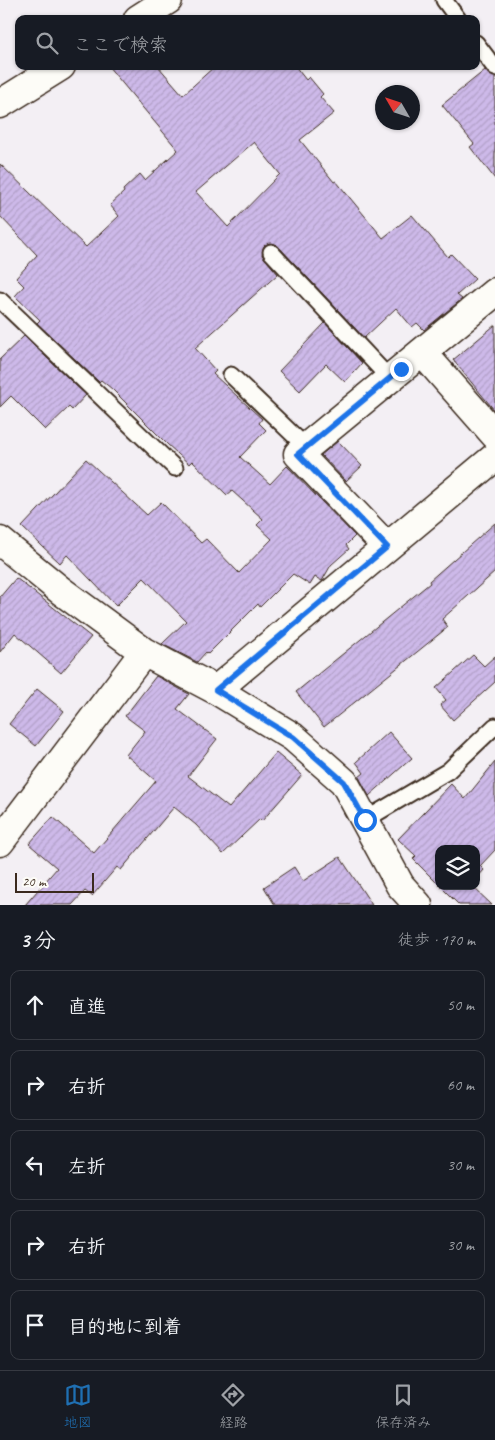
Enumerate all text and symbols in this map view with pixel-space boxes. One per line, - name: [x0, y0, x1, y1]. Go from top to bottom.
- search box: [15, 15, 480, 70]
- icon: search: [33, 29, 61, 57]
- text: ここで検索: [73, 33, 168, 57]
- north arrow: [375, 85, 420, 130]
- route end: [390, 358, 413, 381]
- route start: [354, 809, 377, 832]
- map controls: [435, 845, 480, 890]
- button: layers: [435, 845, 480, 890]
- scale bar: [15, 870, 94, 893]
- text: 20 m: [22, 873, 46, 890]
- text: 3 分: [20, 927, 56, 953]
- text: 徒歩 · 170 m: [398, 930, 475, 950]
- icon: ahead: [21, 991, 49, 1019]
- text: 直進: [68, 995, 106, 1019]
- text: 50 m: [447, 995, 474, 1015]
- icon: right: [21, 1071, 49, 1099]
- text: 右折: [68, 1075, 106, 1099]
- text: 60 m: [447, 1075, 474, 1095]
- icon: left: [21, 1151, 49, 1179]
- text: 左折: [68, 1155, 106, 1179]
- text: 30 m: [447, 1155, 474, 1175]
- icon: right: [21, 1231, 49, 1259]
- text: 右折: [68, 1235, 106, 1259]
- text: 30 m: [447, 1235, 474, 1255]
- icon: arrive: [21, 1311, 49, 1339]
- text: 目的地に到着: [68, 1315, 182, 1339]
- tab: 地図: [64, 1381, 92, 1431]
- tab: 経路: [219, 1381, 247, 1431]
- tab: 保存済み: [375, 1381, 431, 1431]

